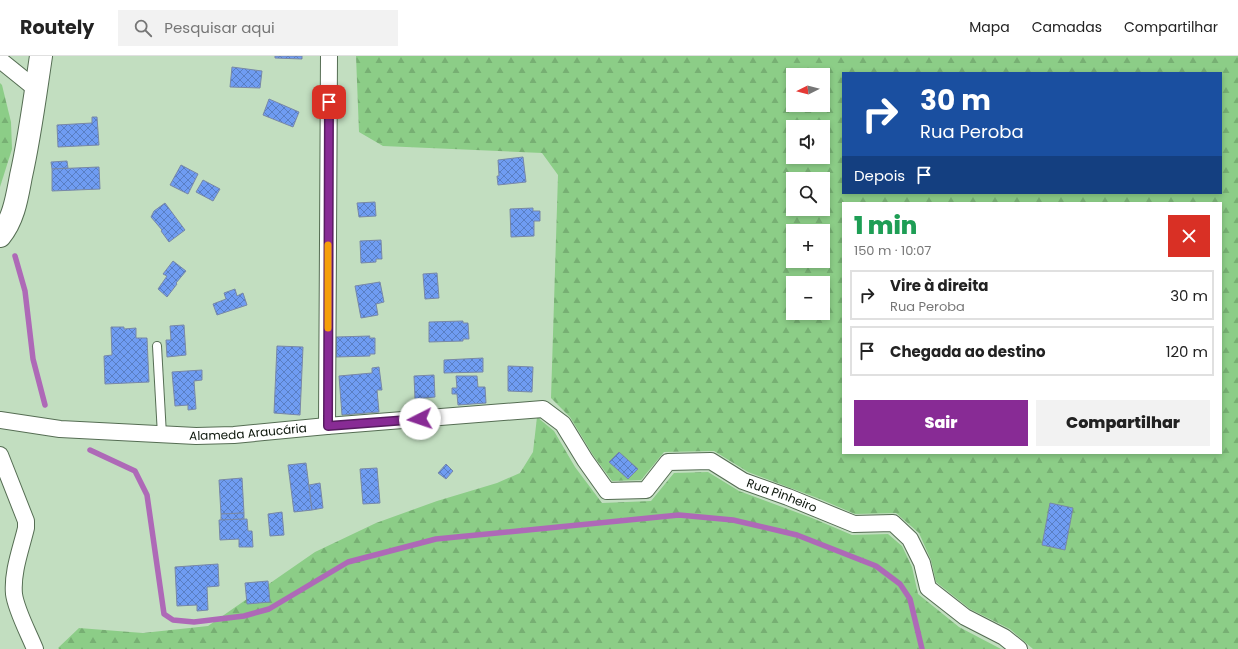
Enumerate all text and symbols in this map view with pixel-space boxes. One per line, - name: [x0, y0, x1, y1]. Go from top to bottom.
- search box: [118, 10, 398, 46]
- text: Routely: [20, 14, 94, 41]
- icon: search: [132, 17, 154, 39]
- text: Pesquisar aqui: [164, 17, 275, 38]
- text: Mapa: [969, 17, 1010, 37]
- text: Camadas: [1032, 17, 1102, 37]
- text: Compartilhar: [1124, 17, 1218, 37]
- north arrow: [786, 68, 830, 112]
- map controls: [786, 68, 830, 320]
- text: 30 m: [920, 81, 991, 120]
- pin: [312, 85, 346, 119]
- icon: right: [854, 88, 906, 140]
- icon: arrive: [318, 91, 340, 113]
- text: Rua Peroba: [920, 119, 1024, 144]
- button: sound: [786, 120, 830, 164]
- icon: arrive: [913, 164, 935, 186]
- text: Depois: [854, 165, 905, 186]
- button: search: [786, 172, 830, 216]
- text: 1 min: [854, 209, 917, 242]
- button: close: [1168, 215, 1210, 257]
- button: +: [786, 224, 830, 268]
- text: 150 m · 10:07: [854, 241, 931, 260]
- text: Vire à direita: [890, 275, 989, 296]
- button: −: [786, 276, 830, 320]
- icon: right: [856, 284, 878, 306]
- text: 30 m: [1170, 285, 1208, 306]
- text: Rua Peroba: [890, 297, 965, 316]
- icon: arrive: [856, 340, 878, 362]
- text: Chegada ao destino: [890, 341, 1046, 362]
- text: 120 m: [1166, 341, 1208, 362]
- position arrow: [399, 398, 441, 440]
- button: Sair: [854, 400, 1028, 446]
- button: Compartilhar: [1036, 400, 1210, 446]
- street label: Alameda Araucária: [189, 419, 307, 444]
- street label: Rua Pinheiro: [744, 474, 820, 516]

